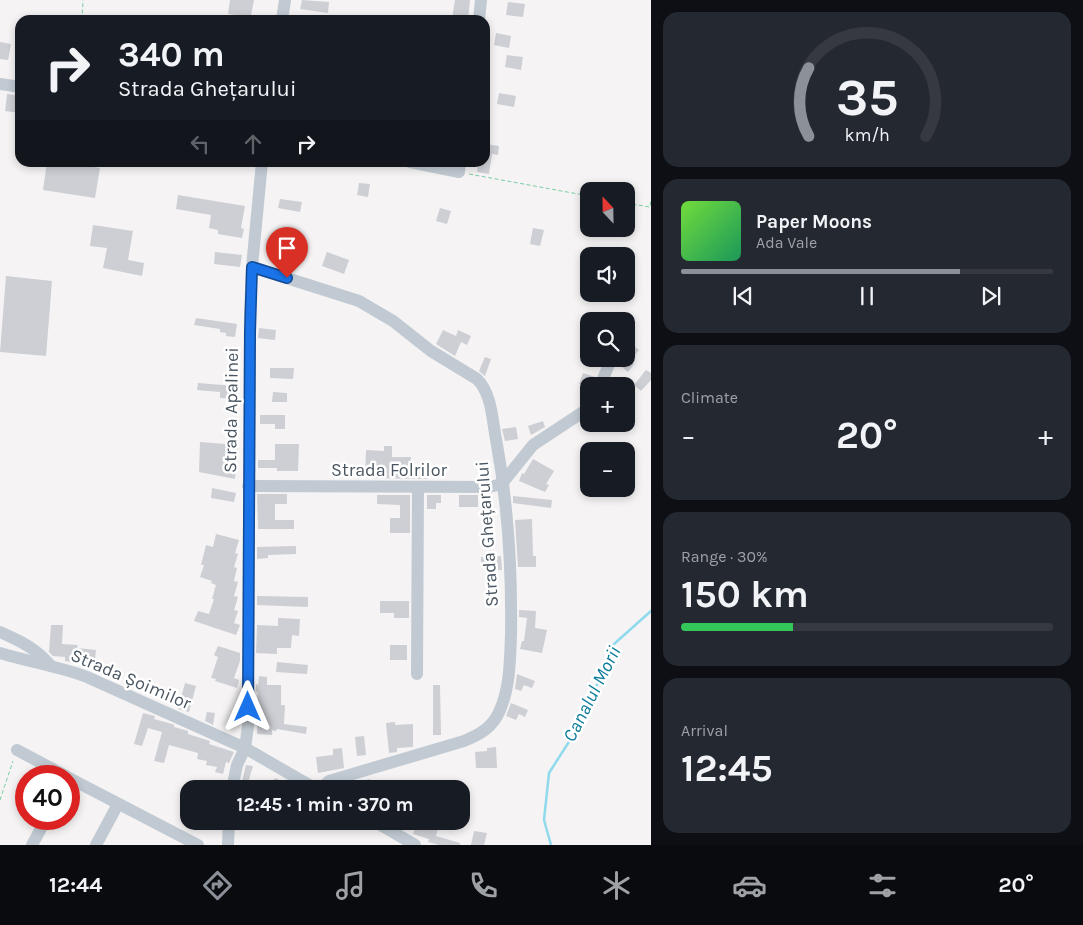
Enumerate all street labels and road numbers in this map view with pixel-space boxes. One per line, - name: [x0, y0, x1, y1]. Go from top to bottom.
- street label: Strada Apalinei: [219, 347, 243, 473]
- street label: Strada Folrilor: [331, 459, 447, 481]
- street label: Strada Ghețarului: [471, 460, 503, 608]
- street label: Strada Șoimilor: [68, 644, 195, 714]

